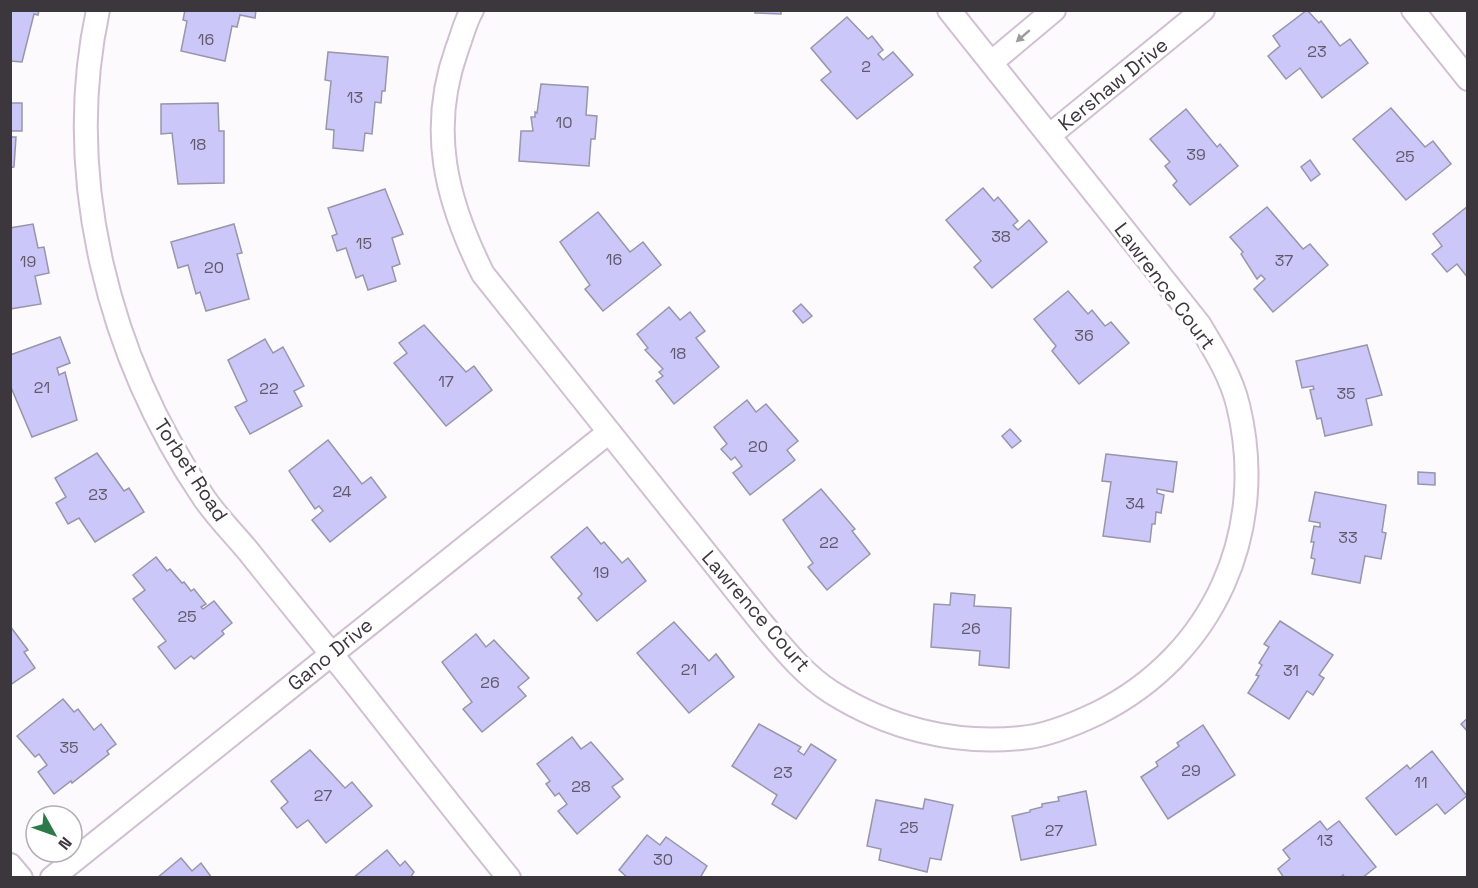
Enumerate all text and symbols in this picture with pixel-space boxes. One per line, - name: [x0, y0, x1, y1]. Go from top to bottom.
- house number: 16: [198, 29, 214, 50]
- one-way arrow: [1016, 29, 1031, 42]
- street label: Kershaw Drive: [1053, 32, 1173, 136]
- house number: 23: [1307, 41, 1327, 62]
- house number: 2: [861, 56, 871, 77]
- house number: 13: [347, 87, 363, 108]
- house number: 10: [556, 112, 572, 133]
- house number: 18: [190, 134, 206, 155]
- house number: 39: [1186, 144, 1206, 165]
- house number: 25: [1395, 146, 1415, 167]
- street label: Lawrence Court: [1109, 217, 1221, 355]
- house number: 38: [991, 226, 1011, 247]
- house number: 15: [356, 233, 372, 254]
- house number: 16: [606, 249, 622, 270]
- house number: 37: [1275, 250, 1293, 271]
- house number: 19: [20, 251, 36, 272]
- house number: 20: [204, 257, 224, 278]
- house number: 36: [1074, 325, 1094, 346]
- house number: 18: [670, 343, 686, 364]
- house number: 17: [438, 371, 454, 392]
- house number: 21: [34, 377, 50, 398]
- house number: 22: [259, 378, 279, 399]
- house number: 35: [1336, 383, 1356, 404]
- street label: Torbet Road: [148, 414, 234, 526]
- house number: 20: [748, 436, 768, 457]
- house number: 24: [332, 481, 352, 502]
- house number: 23: [88, 484, 108, 505]
- house number: 34: [1125, 493, 1145, 514]
- house number: 33: [1338, 527, 1358, 548]
- house number: 22: [819, 532, 839, 553]
- street label: Lawrence Court: [696, 545, 816, 677]
- house number: 19: [593, 562, 609, 583]
- house number: 25: [177, 606, 197, 627]
- street label: Gano Drive: [282, 612, 378, 696]
- house number: 26: [961, 618, 981, 639]
- house number: 21: [681, 659, 697, 680]
- house number: 31: [1283, 660, 1299, 681]
- house number: 26: [480, 672, 500, 693]
- house number: 35: [59, 737, 79, 758]
- house number: 29: [1181, 760, 1201, 781]
- house number: 23: [773, 762, 793, 783]
- house number: 11: [1414, 772, 1428, 793]
- house number: 28: [571, 776, 591, 797]
- house number: 27: [314, 785, 332, 806]
- north arrow: [24, 804, 84, 864]
- house number: 25: [899, 817, 919, 838]
- house number: 27: [1045, 820, 1063, 841]
- house number: 13: [1317, 830, 1333, 851]
- text: N: [54, 832, 77, 854]
- house number: 30: [653, 849, 673, 870]

